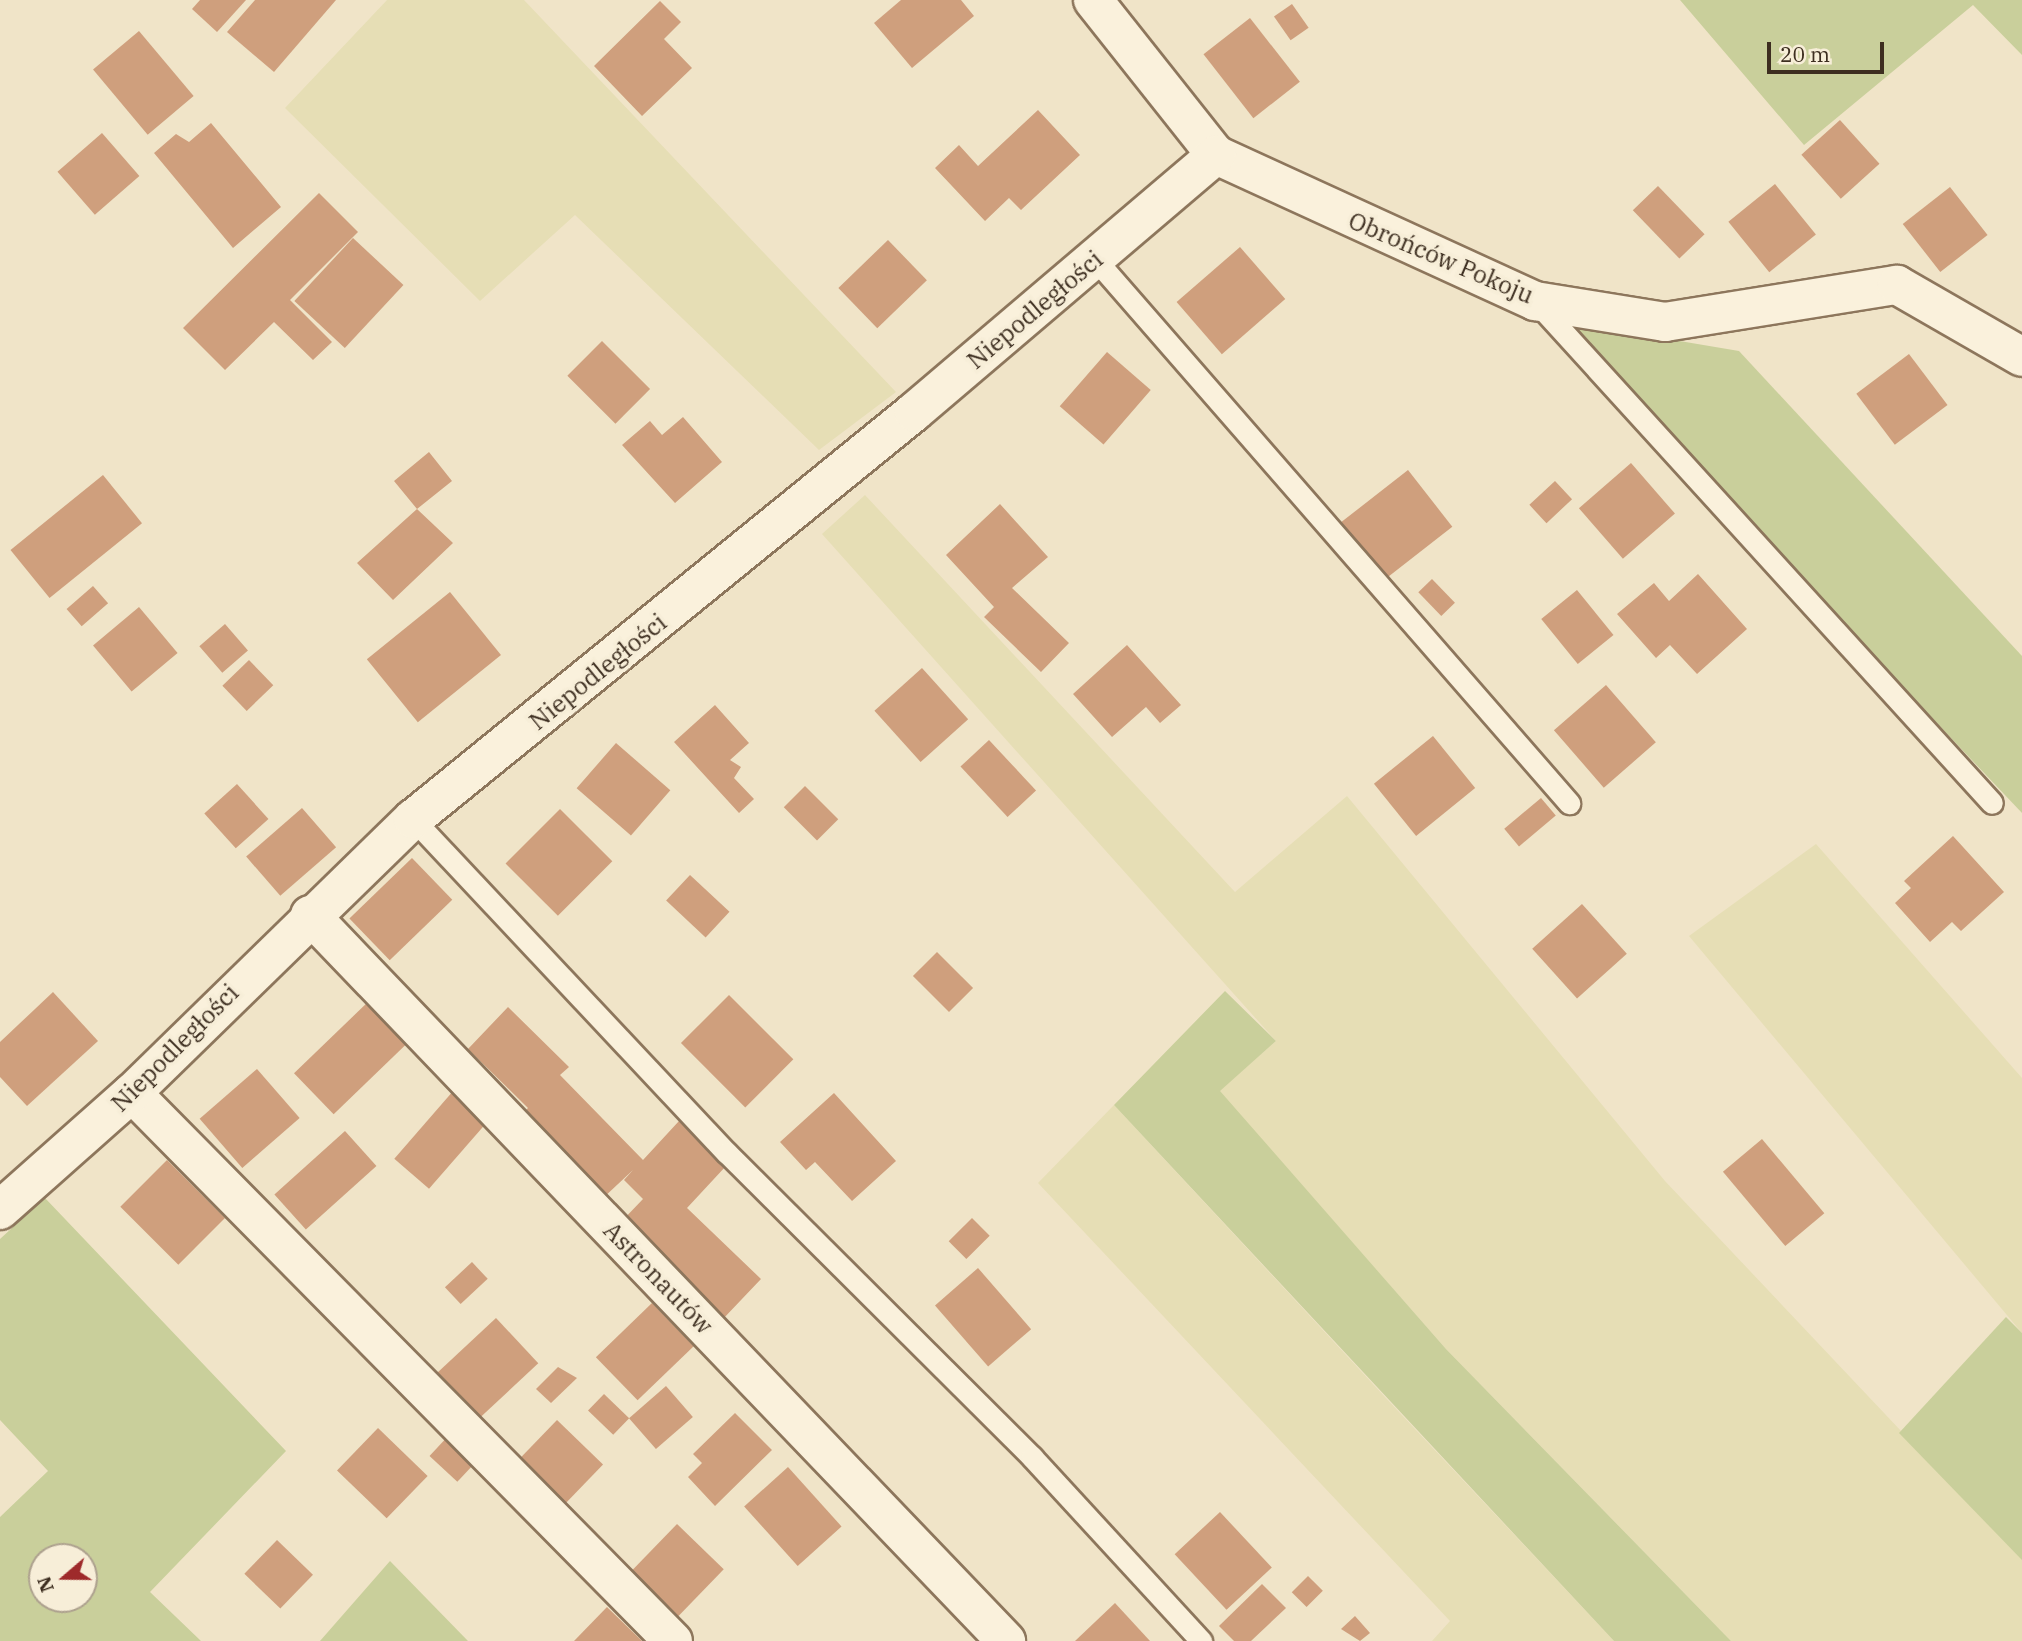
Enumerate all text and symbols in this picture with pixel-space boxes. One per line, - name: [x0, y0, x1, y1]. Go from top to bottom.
- scale bar: [1770, 28, 1887, 72]
- text: 20 m: [1780, 40, 1830, 68]
- street label: Obrońców Pokoju: [1344, 206, 1538, 310]
- street label: Niepodległości: [961, 245, 1109, 375]
- street label: Niepodległości: [524, 608, 672, 736]
- street label: Niepodległości: [105, 978, 245, 1118]
- street label: Astronautów: [598, 1216, 718, 1340]
- north arrow: [28, 1543, 98, 1613]
- text: N: [31, 1573, 59, 1596]

